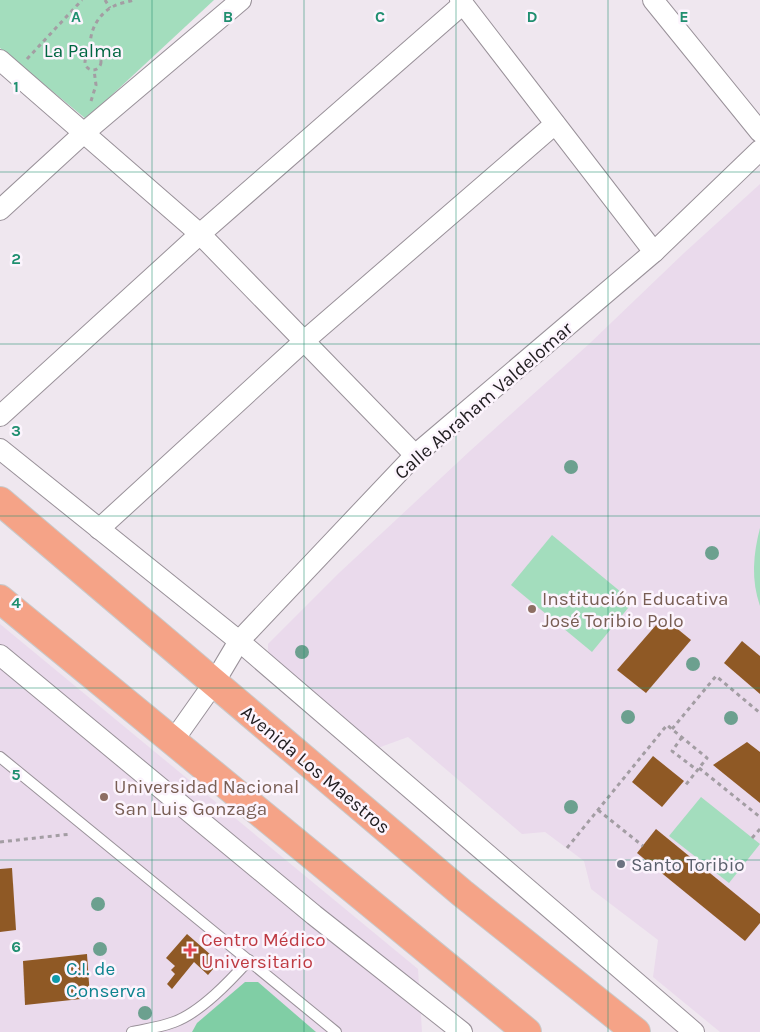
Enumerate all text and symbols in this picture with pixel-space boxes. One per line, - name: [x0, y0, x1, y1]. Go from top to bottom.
- text: A: [71, 7, 81, 26]
- text: B: [223, 7, 233, 26]
- text: C: [375, 7, 385, 26]
- text: D: [527, 7, 538, 26]
- text: E: [679, 7, 689, 26]
- park label: La Palma: [44, 40, 122, 62]
- text: 1: [13, 77, 19, 96]
- text: 2: [11, 249, 21, 268]
- street label: Calle Abraham Valdelomar: [390, 317, 577, 484]
- text: 3: [11, 421, 21, 440]
- place label: Institución Educativa José Toribio Polo: [542, 588, 729, 632]
- text: 4: [11, 593, 21, 612]
- marker: Institución Educativa José Toribio Polo: [526, 603, 538, 615]
- street label: Avenida Los Maestros: [236, 701, 394, 838]
- text: 5: [11, 765, 21, 784]
- place label: Universidad Nacional San Luis Gonzaga: [114, 776, 299, 820]
- marker: Universidad Nacional San Luis Gonzaga: [98, 791, 110, 803]
- place label: Santo Toribio: [631, 854, 745, 876]
- marker: Santo Toribio: [615, 858, 627, 870]
- place label: Centro Médico Universitario: [201, 929, 326, 973]
- text: 6: [11, 937, 21, 956]
- marker: Centro Médico Universitario: [183, 943, 197, 957]
- place label: C.I. de Conserva: [66, 958, 146, 1002]
- marker: C.I. de Conserva: [50, 973, 62, 985]

